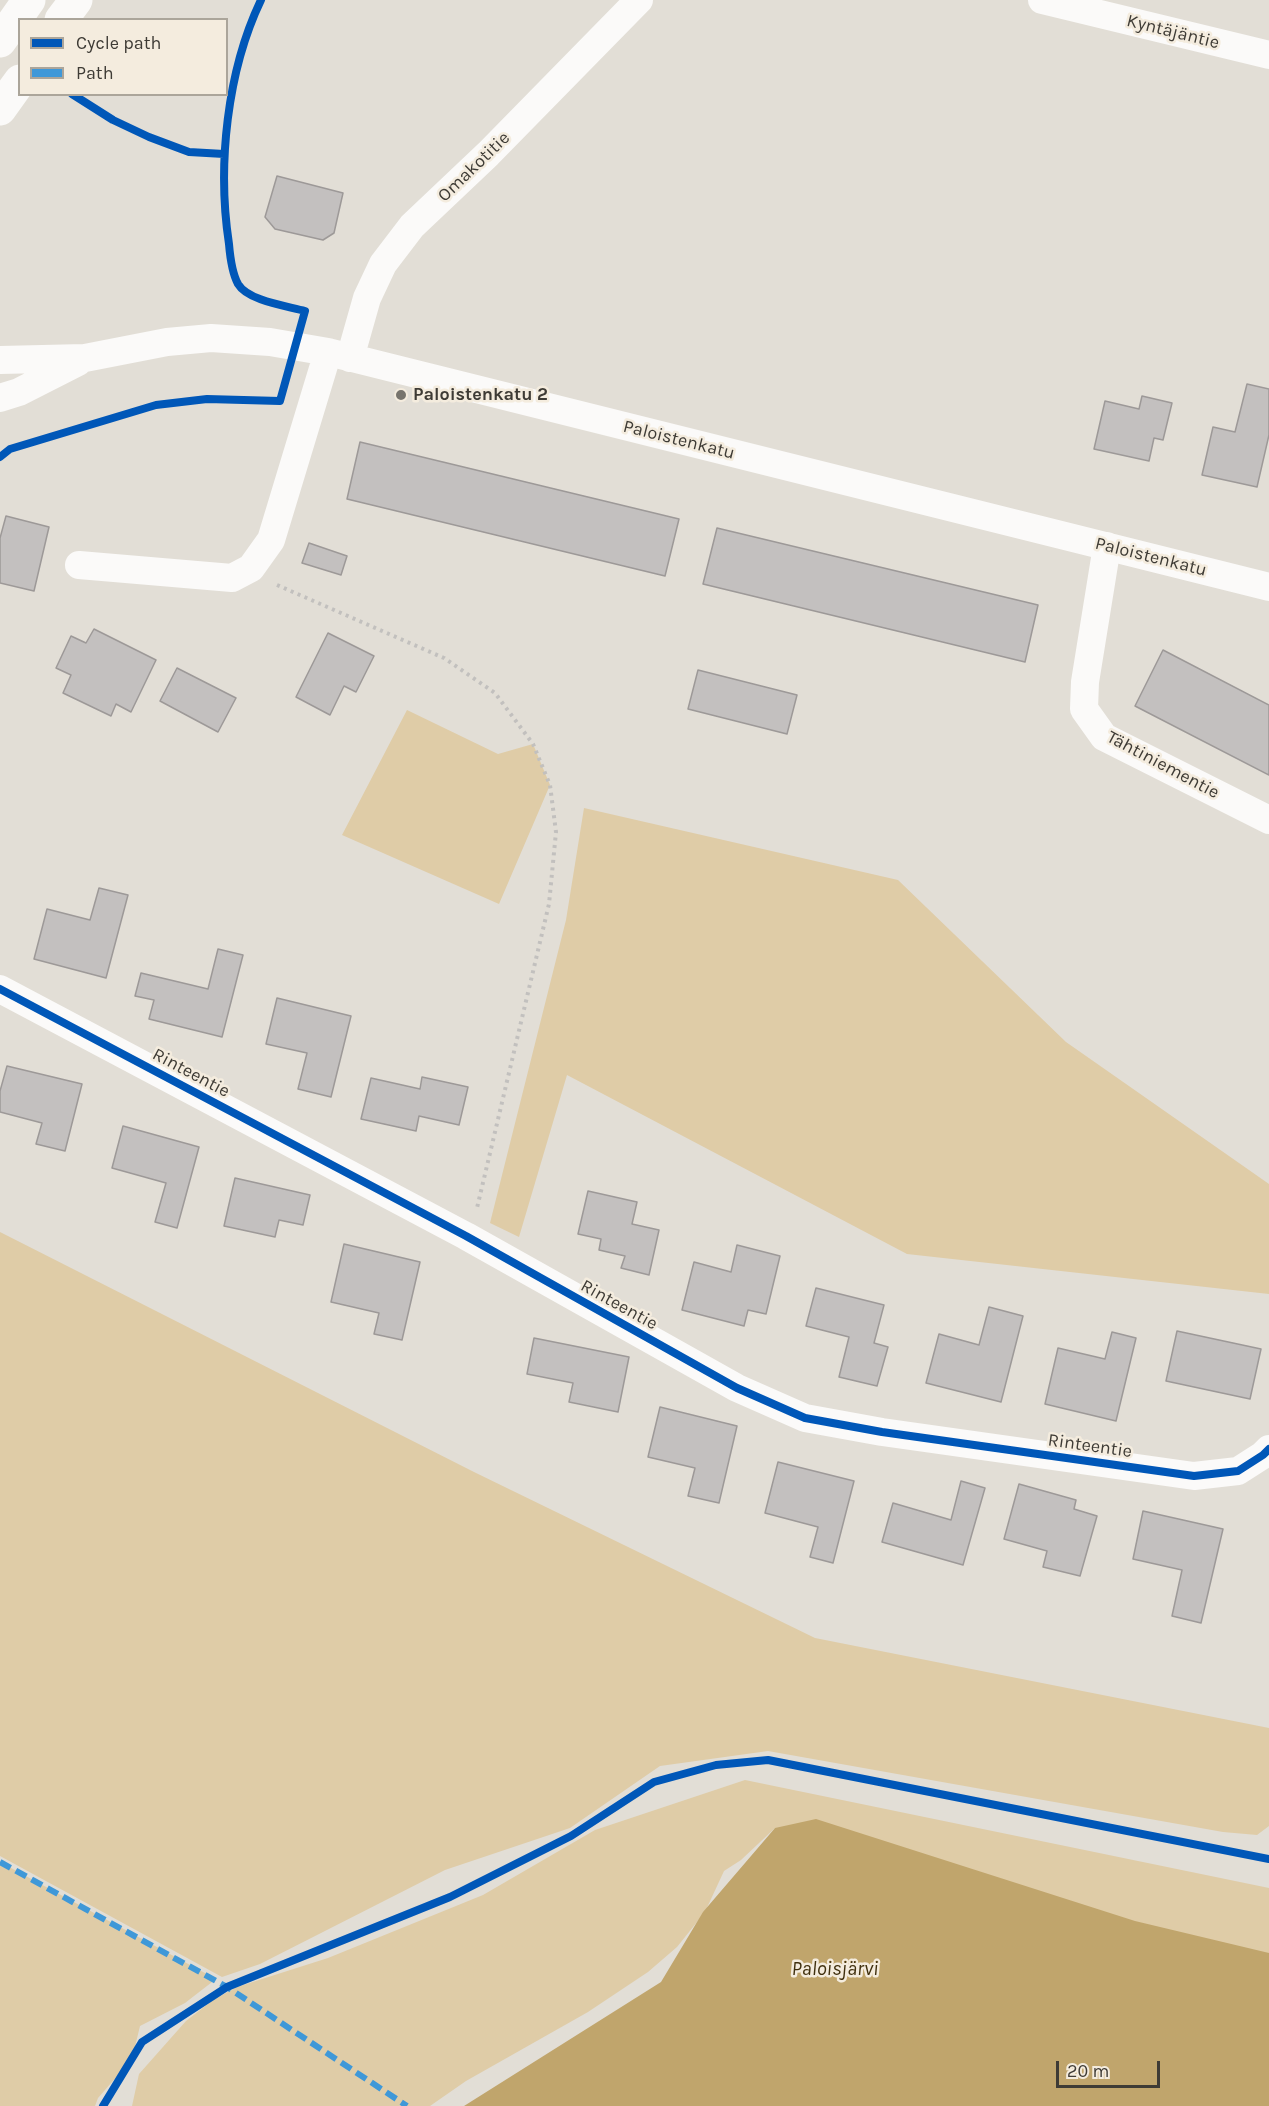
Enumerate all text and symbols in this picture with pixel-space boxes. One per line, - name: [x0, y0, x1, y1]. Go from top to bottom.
- street label: Kyntäjäntie: [1124, 10, 1222, 54]
- legend: [18, 18, 228, 96]
- text: Cycle path: [76, 32, 161, 54]
- text: Path: [76, 62, 114, 84]
- street label: Omakotitie: [433, 127, 515, 207]
- place label: Paloistenkatu 2: [413, 384, 548, 406]
- marker: Paloistenkatu 2: [394, 388, 408, 402]
- street label: Paloistenkatu: [621, 416, 737, 464]
- street label: Paloistenkatu: [1093, 533, 1209, 581]
- street label: Tähtiniementie: [1103, 726, 1223, 804]
- street label: Rinteentie: [149, 1044, 233, 1102]
- street label: Rinteentie: [577, 1275, 661, 1335]
- street label: Rinteentie: [1047, 1429, 1133, 1463]
- water label: Paloisjärvi: [792, 1957, 878, 1981]
- scale bar: [1059, 2049, 1162, 2087]
- text: 20 m: [1067, 2060, 1109, 2082]

